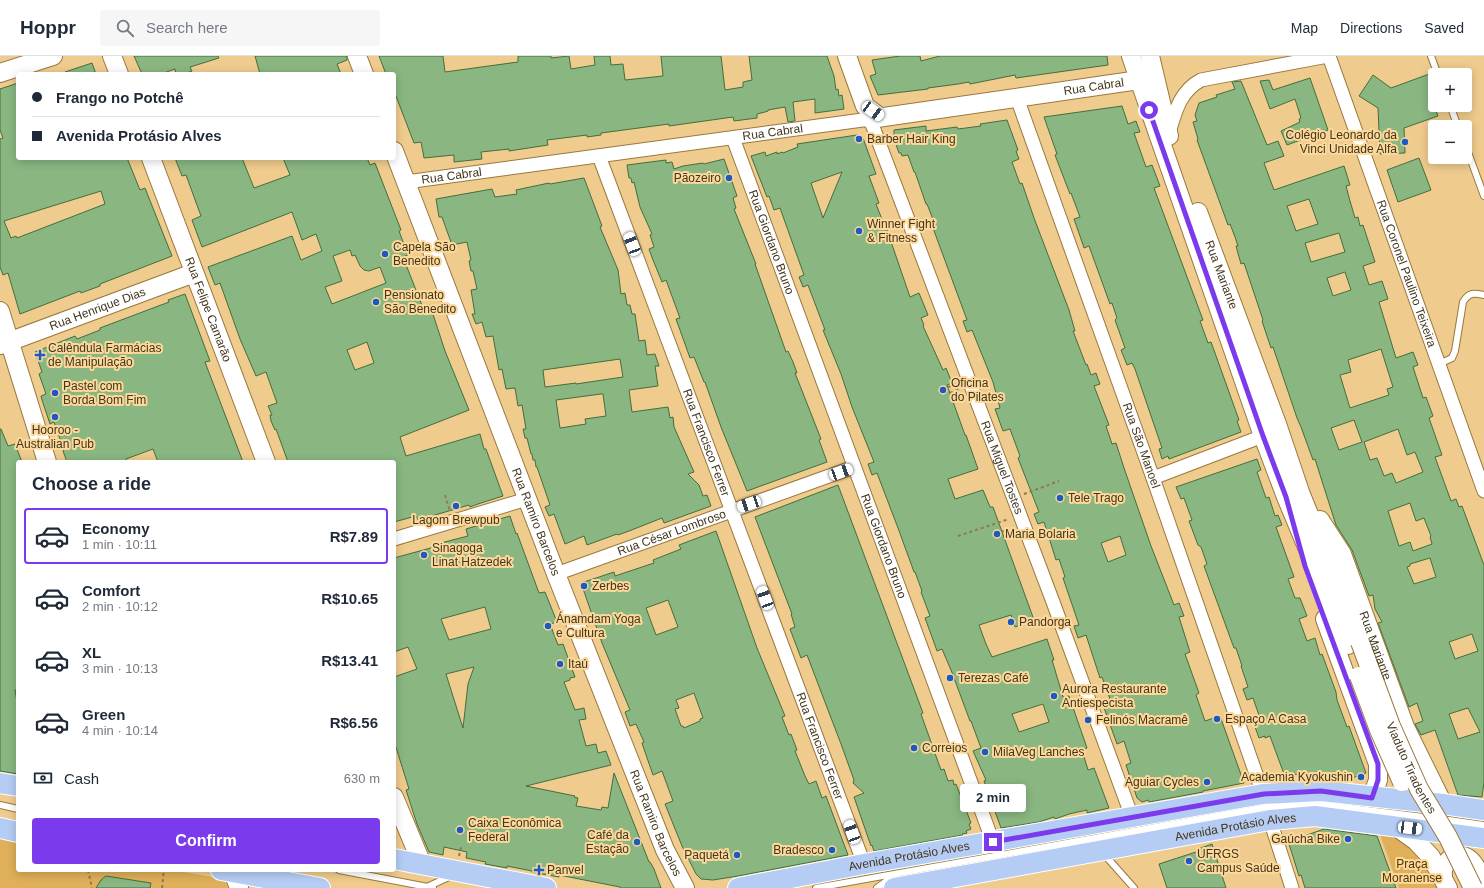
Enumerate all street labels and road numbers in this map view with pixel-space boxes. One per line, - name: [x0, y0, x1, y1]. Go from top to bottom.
- street label: Rua Cabral: [1063, 75, 1125, 98]
- street label: Rua Cabral: [742, 121, 804, 143]
- street label: Rua Cabral: [421, 165, 483, 187]
- street label: Rua Giordano Bruno: [746, 188, 797, 297]
- street label: Rua Coronel Paulino Teixeira: [1374, 198, 1439, 349]
- street label: Rua Mariante: [1202, 239, 1241, 311]
- street label: Rua Felipe Camarão: [182, 255, 235, 364]
- street label: Rua Henrique Dias: [47, 285, 148, 333]
- street label: Rua Francisco Ferrer: [680, 387, 733, 498]
- street label: Rua São Manoel: [1120, 401, 1163, 490]
- street label: Rua Miguel Tostes: [978, 419, 1026, 516]
- street label: Rua Ramiro Barcelos: [509, 466, 563, 578]
- street label: Rua Giordano Bruno: [858, 492, 909, 600]
- street label: Rua César Lombroso: [616, 506, 728, 558]
- street label: Rua Mariante: [1356, 609, 1394, 682]
- street label: Rua Francisco Ferrer: [793, 690, 846, 802]
- street label: Viaduto Tiradentes: [1383, 720, 1439, 816]
- street label: Rua Ramiro Barcelos: [627, 768, 684, 878]
- street label: Avenida Protásio Alves: [1174, 811, 1297, 844]
- street label: Avenida Protásio Alves: [847, 839, 971, 874]

